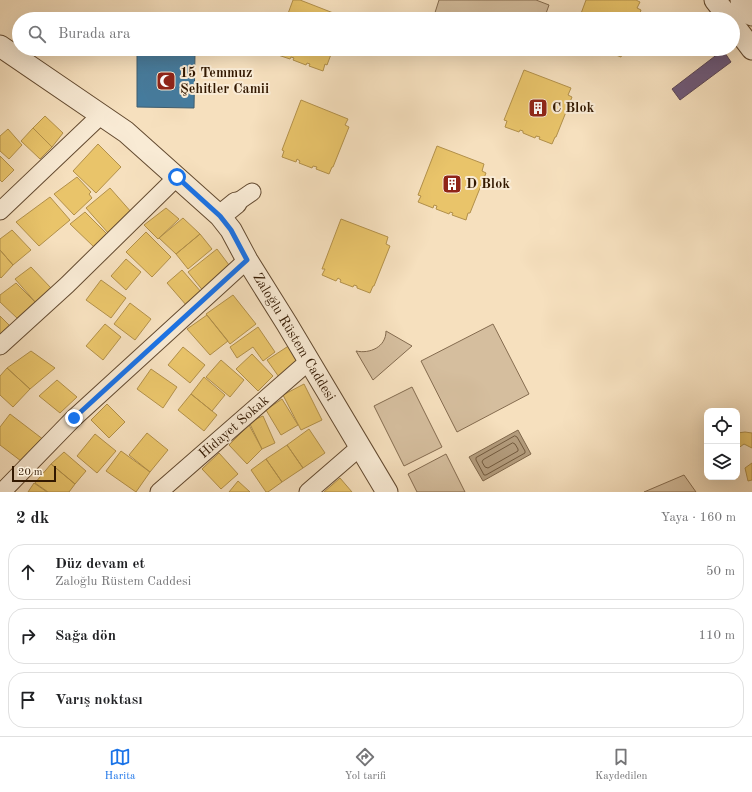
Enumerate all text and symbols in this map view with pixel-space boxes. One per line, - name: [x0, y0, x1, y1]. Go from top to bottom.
- search box: [12, 12, 740, 56]
- icon: search: [26, 23, 48, 45]
- text: Burada ara: [58, 27, 130, 42]
- place label: 15 Temmuz Şehitler Camii: [180, 66, 269, 96]
- mosque icon: 15 Temmuz Şehitler Camii: [155, 70, 177, 92]
- building icon: C Blok: [527, 97, 549, 119]
- place label: C Blok: [552, 101, 594, 115]
- route start: [168, 168, 186, 186]
- building icon: D Blok: [441, 173, 463, 195]
- place label: D Blok: [466, 177, 510, 191]
- street label: Zaloğlu Rüstem Caddesi: [250, 271, 338, 404]
- street label: Hidayet Sokak: [196, 393, 272, 461]
- map controls: [704, 408, 740, 480]
- button: locate: [704, 408, 740, 444]
- route end: [65, 409, 83, 427]
- button: layers: [704, 444, 740, 480]
- scale bar: [12, 464, 56, 483]
- text: 20 m: [18, 467, 43, 478]
- text: 2 dk: [16, 510, 49, 527]
- text: Yaya · 160 m: [661, 511, 736, 524]
- text: Düz devam et: [55, 557, 145, 572]
- icon: ahead: [17, 561, 39, 583]
- text: 50 m: [706, 565, 735, 578]
- text: Zaloğlu Rüstem Caddesi: [55, 575, 191, 588]
- icon: right: [17, 625, 39, 647]
- text: Sağa dön: [55, 629, 116, 644]
- text: 110 m: [698, 629, 735, 642]
- icon: arrive: [17, 689, 39, 711]
- text: Varış noktası: [55, 693, 143, 708]
- tab: Harita: [105, 746, 135, 784]
- tab: Yol tarifi: [345, 746, 386, 784]
- tab: Kaydedilen: [595, 746, 647, 784]

